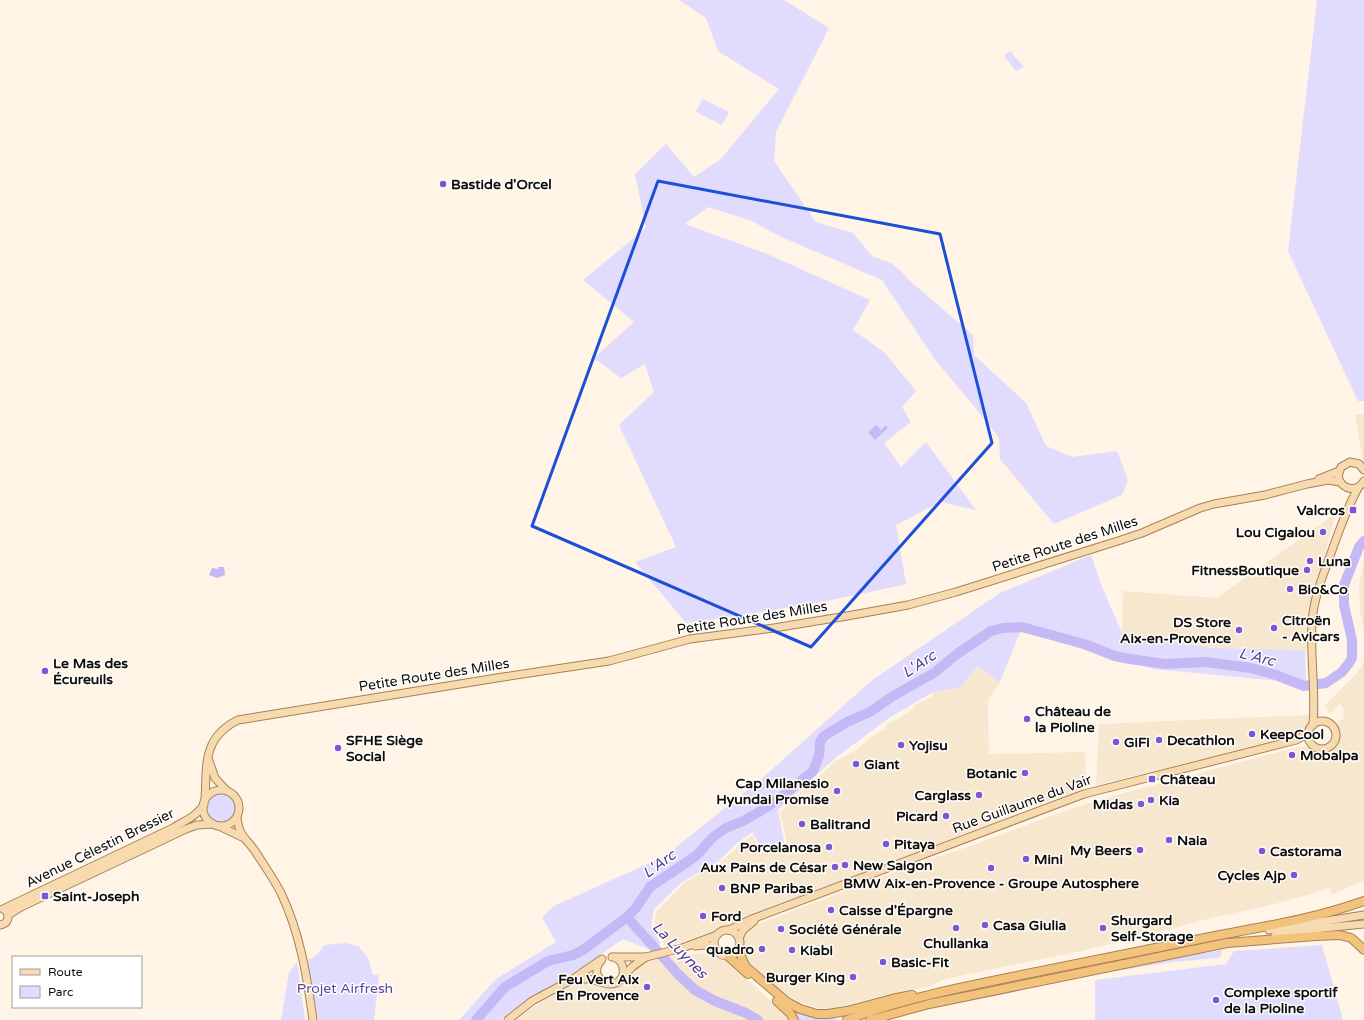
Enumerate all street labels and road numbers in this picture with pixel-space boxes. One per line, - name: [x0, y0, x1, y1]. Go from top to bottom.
- street label: Petite Route des Milles: [990, 512, 1140, 576]
- street label: Petite Route des Milles: [675, 598, 829, 638]
- street label: Petite Route des Milles: [357, 655, 511, 695]
- street label: Rue Guillaume du Vair: [950, 771, 1095, 837]
- street label: Avenue Célestin Bressier: [23, 804, 178, 891]

